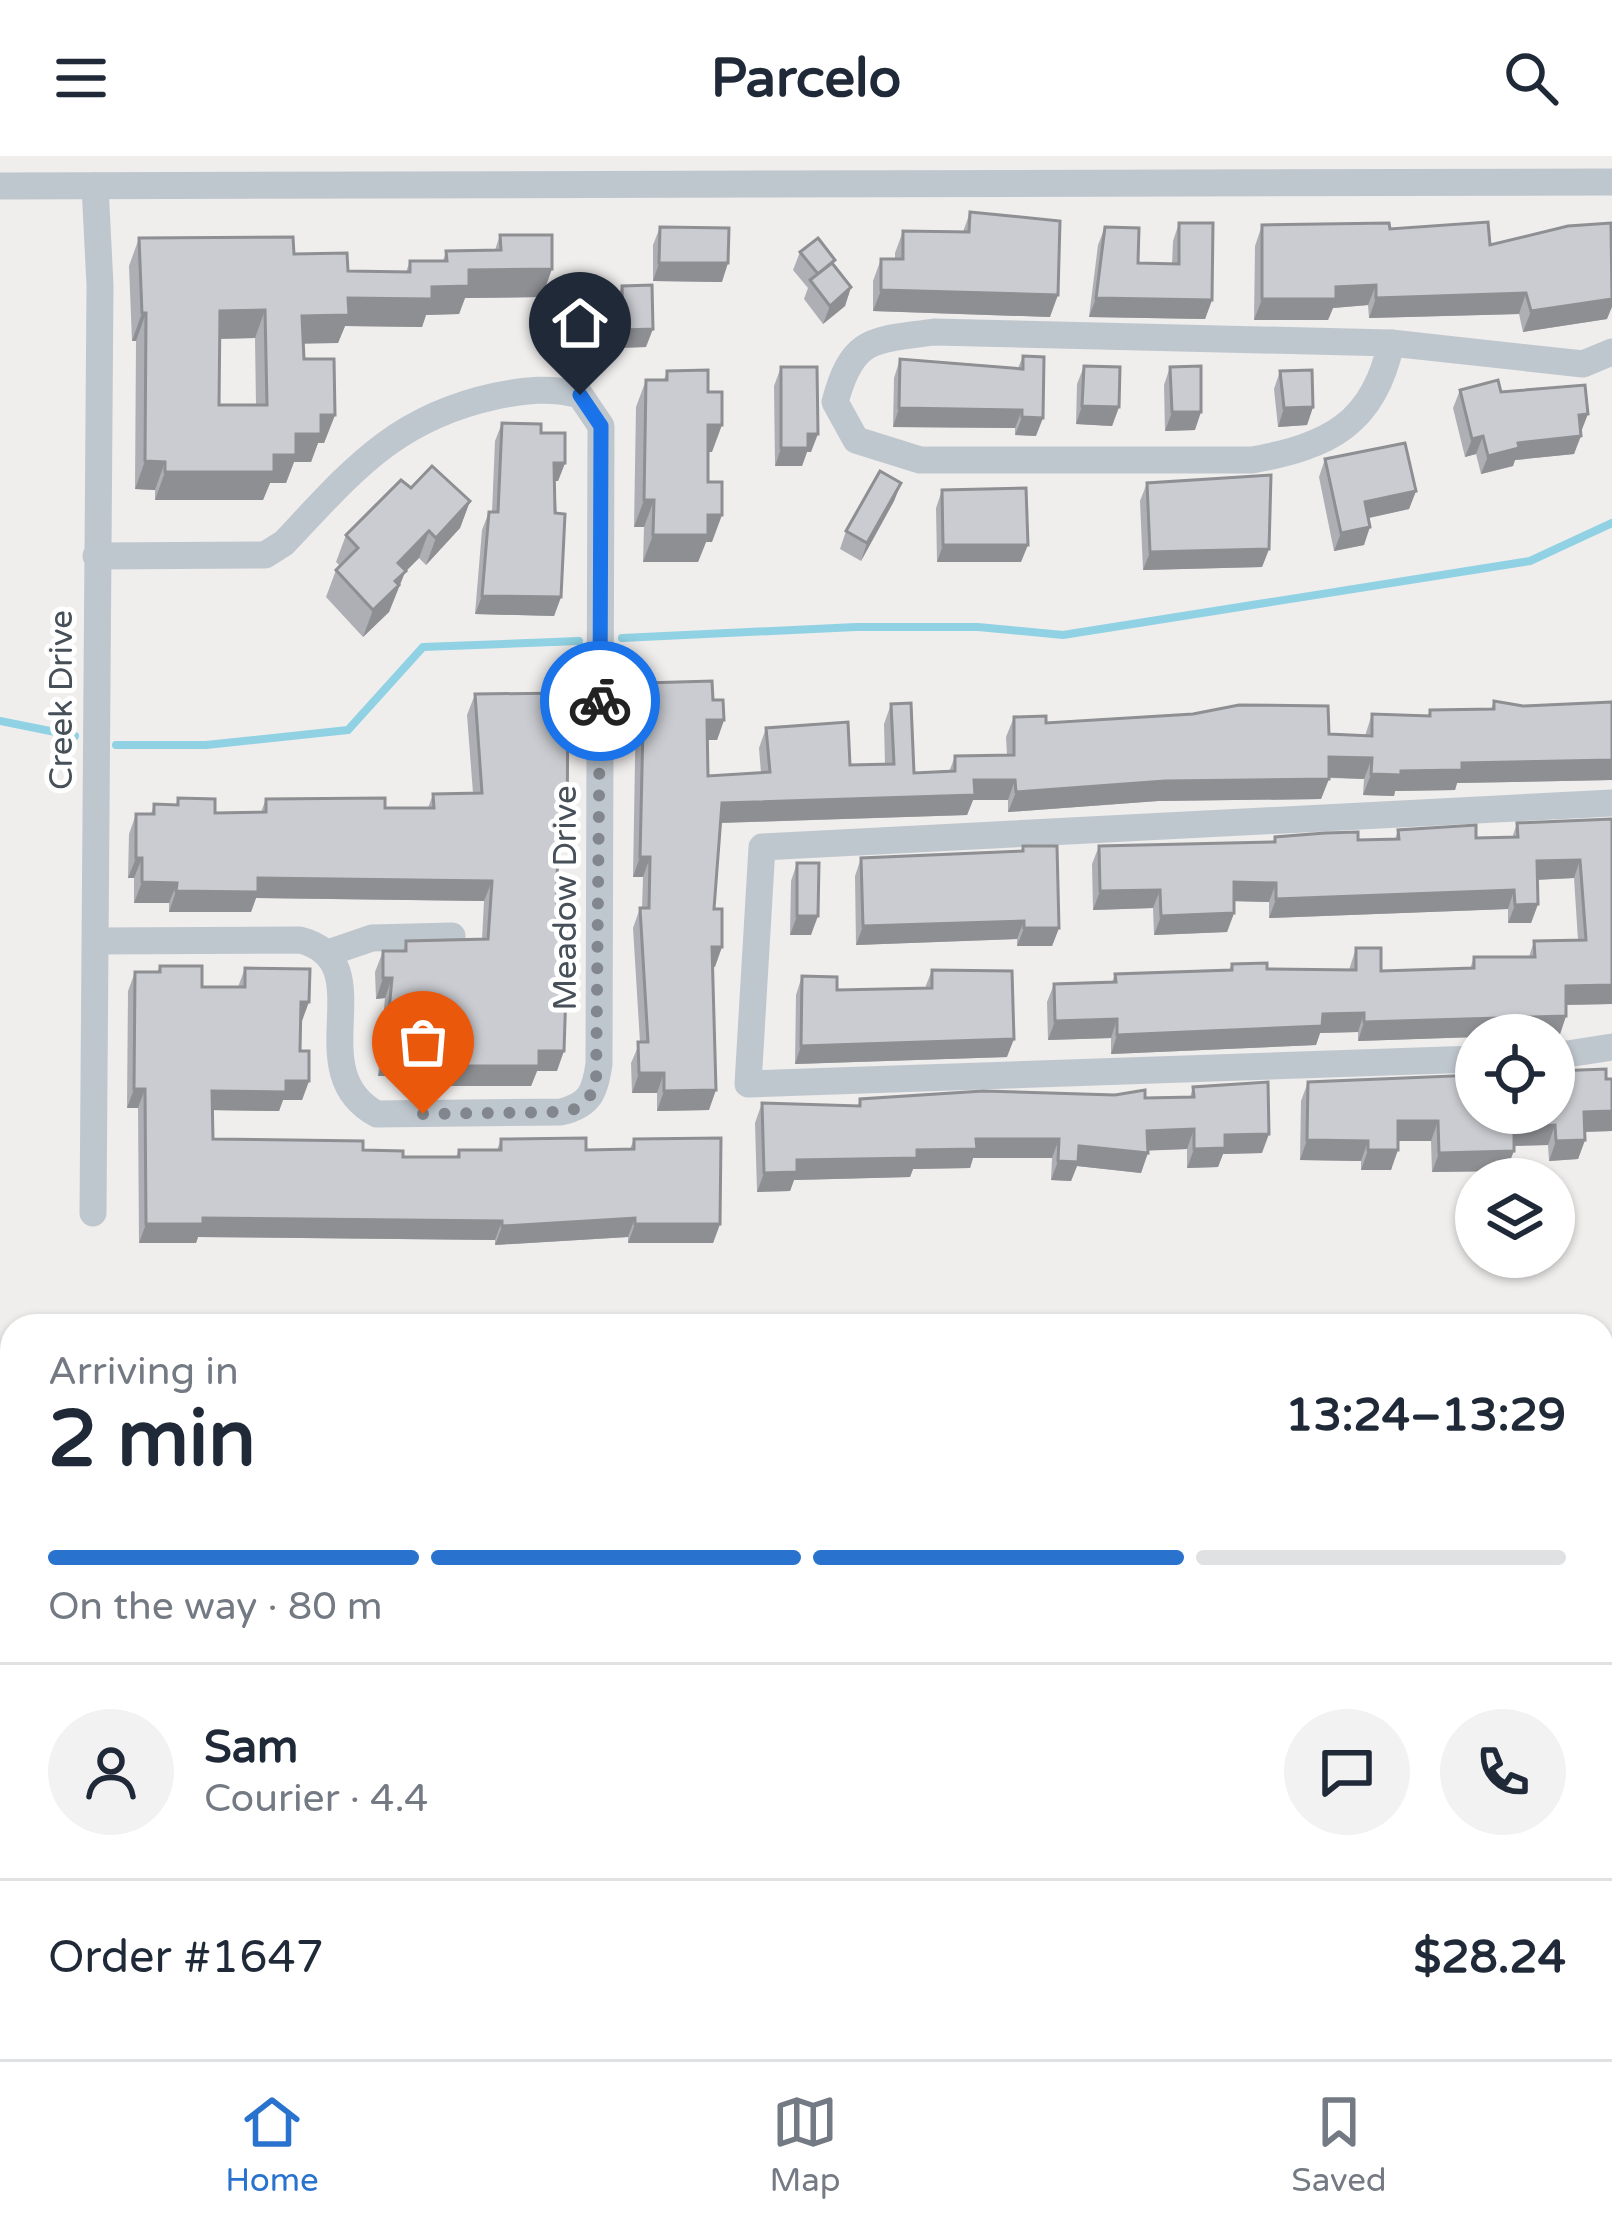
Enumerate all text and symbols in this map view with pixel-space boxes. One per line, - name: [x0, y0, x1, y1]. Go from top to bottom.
- icon: menu: [48, 45, 114, 111]
- icon: search: [1498, 45, 1564, 111]
- text: Parcelo: [711, 46, 901, 111]
- pin: [529, 272, 631, 395]
- icon: home: [547, 290, 613, 356]
- street label: Creek Drive: [42, 610, 81, 790]
- courier: [540, 641, 660, 761]
- icon: bike: [567, 668, 633, 734]
- street label: Meadow Drive: [546, 785, 585, 1011]
- pin: [372, 991, 474, 1114]
- icon: bag: [390, 1009, 456, 1075]
- map controls: [1455, 1014, 1575, 1278]
- button: locate: [1455, 1014, 1575, 1134]
- button: layers: [1455, 1158, 1575, 1278]
- text: Arriving in: [48, 1348, 239, 1395]
- text: 13:24–13:29: [1285, 1389, 1566, 1443]
- text: 2 min: [48, 1393, 256, 1487]
- text: On the way · 80 m: [48, 1583, 383, 1630]
- button: person: [48, 1709, 174, 1835]
- button: chat: [1284, 1709, 1410, 1835]
- button: phone: [1440, 1709, 1566, 1835]
- text: Sam: [204, 1721, 298, 1775]
- text: Courier · 4.4: [204, 1775, 428, 1822]
- text: Order #1647: [48, 1931, 324, 1985]
- text: $28.24: [1414, 1931, 1566, 1985]
- tab: Home: [225, 2089, 319, 2200]
- tab: Map: [769, 2089, 841, 2200]
- tab: Saved: [1291, 2089, 1387, 2200]

